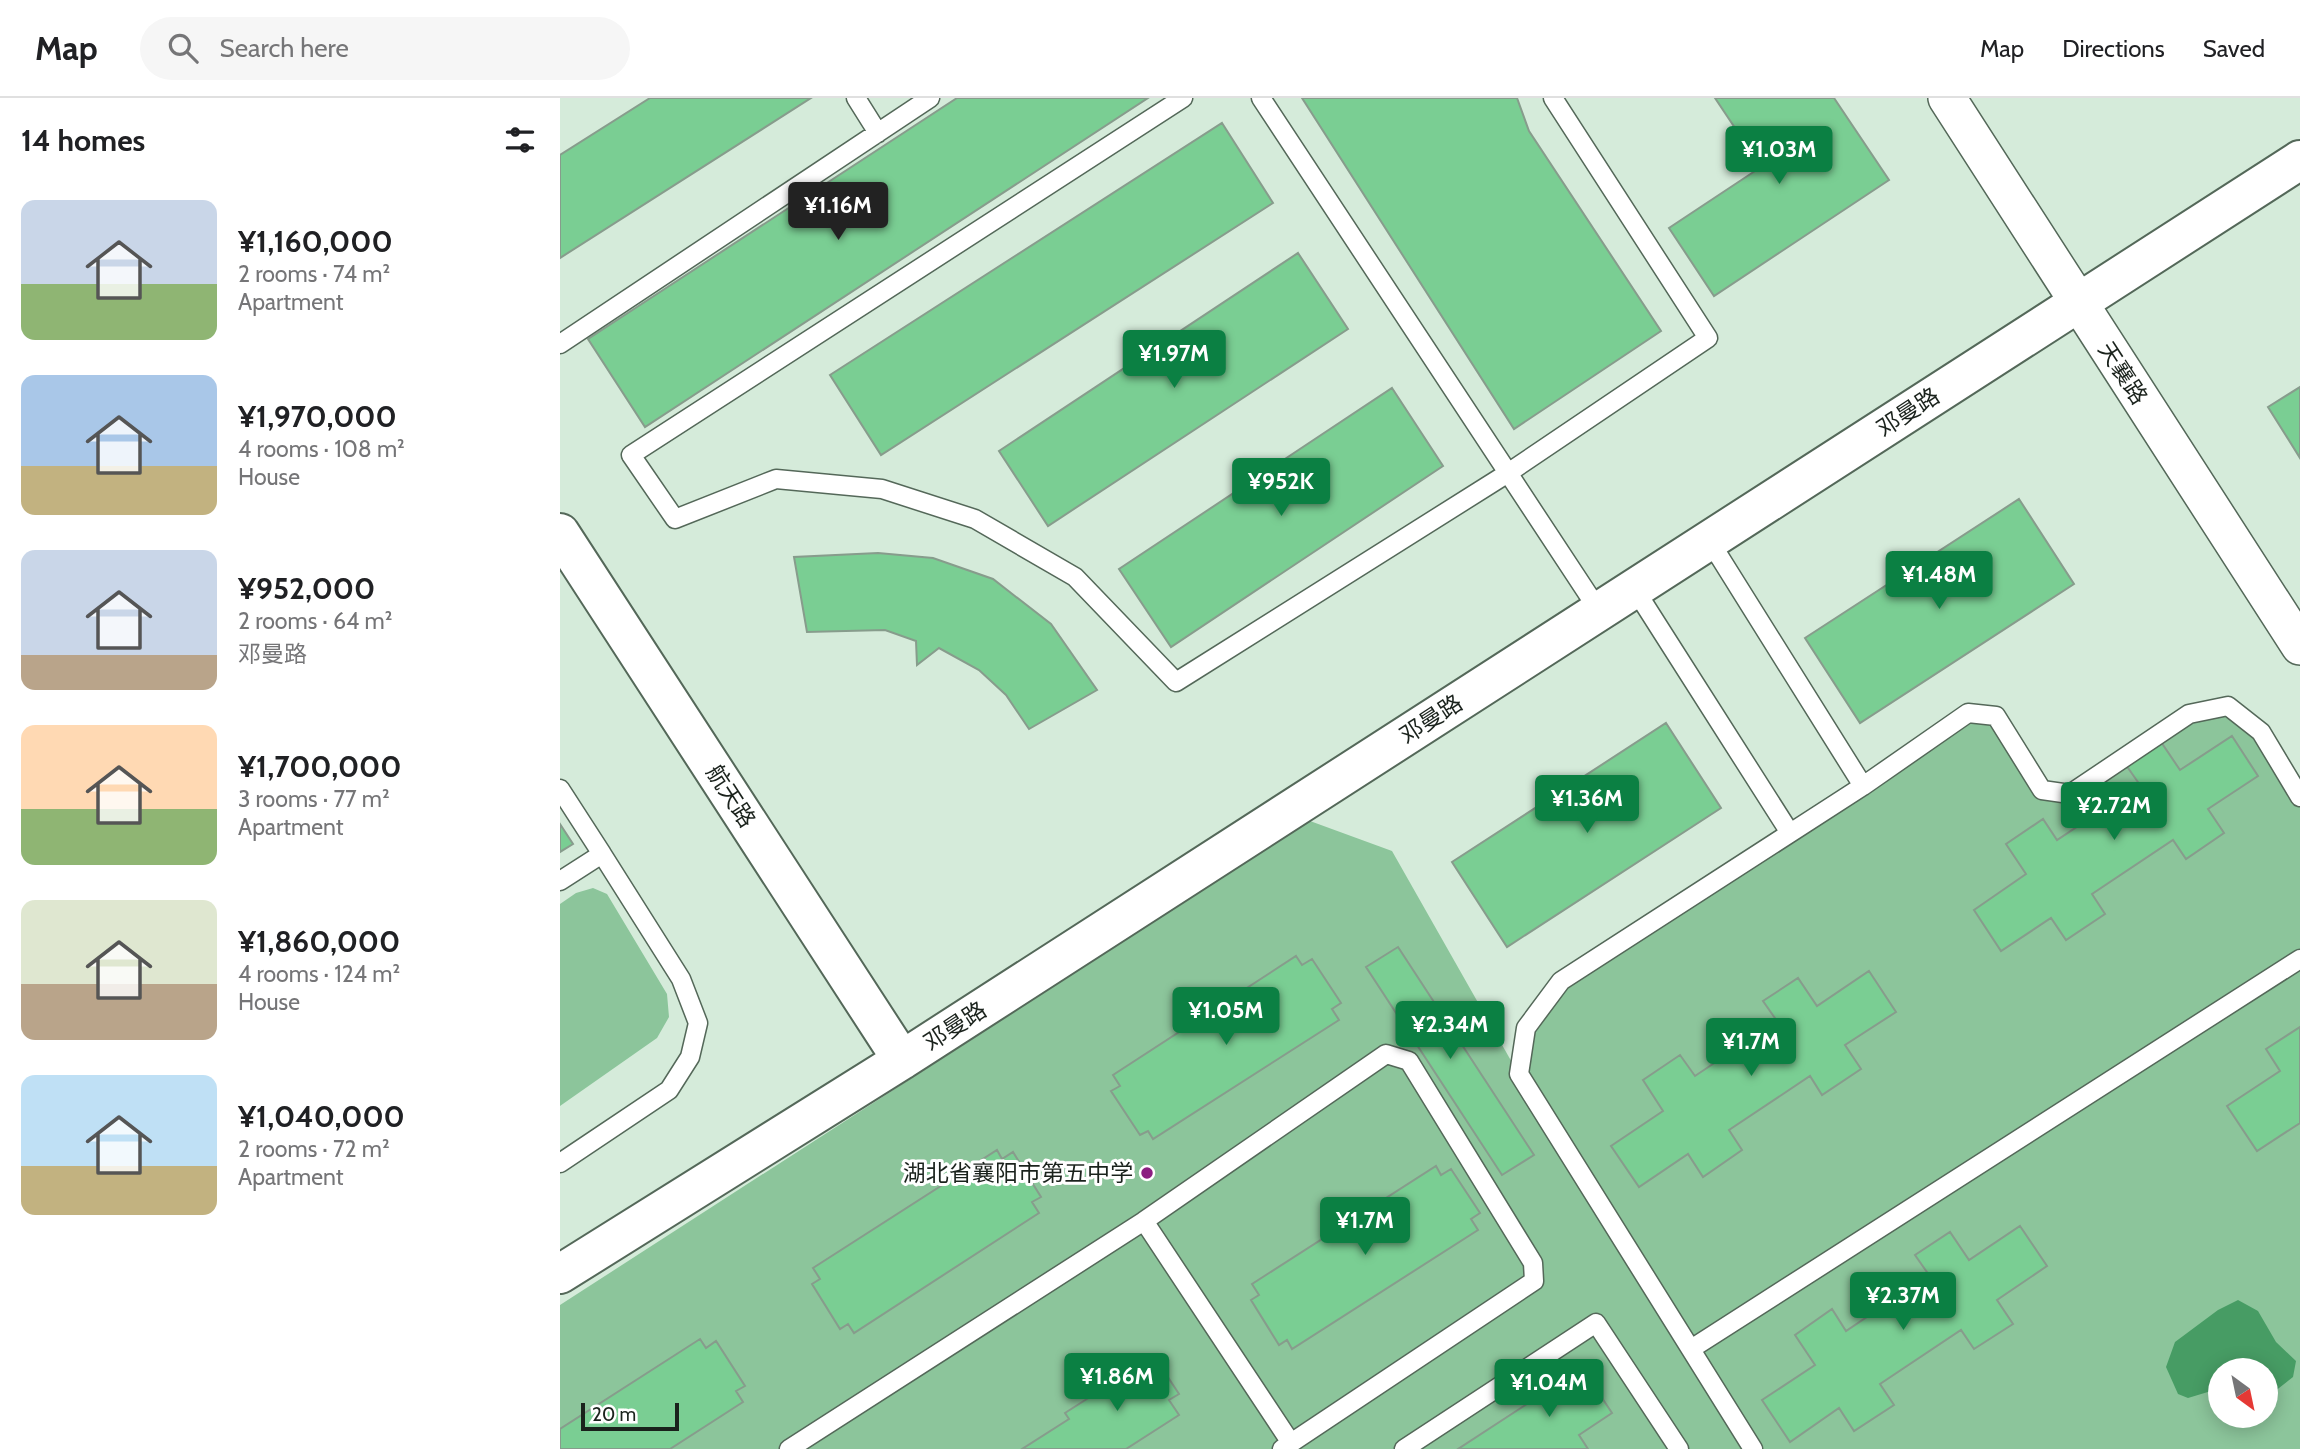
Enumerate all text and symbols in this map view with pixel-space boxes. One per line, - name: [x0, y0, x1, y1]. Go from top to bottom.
- search box: [140, 17, 630, 80]
- text: Map: [35, 28, 98, 68]
- icon: search: [164, 29, 202, 67]
- text: Search here: [220, 32, 349, 64]
- text: Map: [1980, 34, 2024, 63]
- text: Directions: [2062, 34, 2165, 63]
- text: Saved: [2203, 34, 2265, 63]
- icon: filters: [501, 121, 539, 159]
- text: 14 homes: [21, 122, 145, 159]
- pin: ¥1.03M: [1722, 126, 1836, 186]
- text: ¥1.03M: [1741, 135, 1817, 163]
- pin: ¥1.16M: [781, 183, 895, 242]
- text: ¥1.16M: [804, 191, 872, 219]
- text: ¥1,160,000: [238, 223, 393, 260]
- icon: home: [77, 228, 161, 312]
- text: 2 rooms · 74 m²: [238, 260, 390, 288]
- text: Apartment: [238, 288, 343, 316]
- pin: ¥1.97M: [1117, 330, 1231, 390]
- street label: 天襄路: [2092, 336, 2154, 410]
- text: ¥1.97M: [1139, 339, 1209, 367]
- street label: 邓曼路: [1871, 381, 1945, 443]
- text: ¥1,970,000: [238, 398, 397, 435]
- icon: home: [77, 403, 161, 487]
- text: 4 rooms · 108 m²: [238, 435, 405, 463]
- pin: ¥952K: [1232, 458, 1330, 518]
- text: House: [238, 463, 300, 491]
- text: ¥952K: [1248, 467, 1314, 495]
- pin: ¥1.48M: [1882, 552, 1996, 611]
- text: ¥1.48M: [1902, 560, 1976, 588]
- text: ¥952,000: [238, 570, 375, 607]
- icon: home: [77, 578, 161, 662]
- text: 2 rooms · 64 m²: [238, 607, 392, 635]
- text: 邓曼路: [238, 640, 307, 668]
- street label: 邓曼路: [1394, 688, 1468, 750]
- text: ¥1,700,000: [238, 748, 401, 785]
- icon: home: [77, 753, 161, 837]
- street label: 航天路: [700, 759, 762, 833]
- pin: ¥1.36M: [1530, 776, 1644, 835]
- pin: ¥2.72M: [2057, 782, 2171, 842]
- text: ¥1.36M: [1551, 784, 1623, 812]
- text: 3 rooms · 77 m²: [238, 785, 390, 813]
- text: ¥2.72M: [2077, 791, 2151, 819]
- text: Apartment: [238, 813, 343, 841]
- text: ¥1,860,000: [238, 923, 400, 960]
- icon: home: [77, 928, 161, 1012]
- text: 4 rooms · 124 m²: [238, 960, 400, 988]
- text: House: [238, 988, 300, 1016]
- pin: ¥1.05M: [1169, 988, 1283, 1047]
- street label: 邓曼路: [918, 995, 992, 1057]
- text: ¥1.05M: [1188, 996, 1264, 1024]
- pin: ¥2.34M: [1393, 1002, 1507, 1061]
- text: ¥2.34M: [1411, 1010, 1489, 1038]
- pin: ¥1.7M: [1702, 1018, 1800, 1078]
- text: ¥1.7M: [1722, 1027, 1780, 1055]
- text: ¥1,040,000: [238, 1098, 405, 1135]
- icon: home: [77, 1103, 161, 1187]
- text: 2 rooms · 72 m²: [238, 1135, 390, 1163]
- place label: 湖北省襄阳市第五中学: [903, 1159, 1133, 1187]
- text: Apartment: [238, 1163, 343, 1191]
- marker: 湖北省襄阳市第五中学: [1139, 1165, 1155, 1181]
- pin: ¥1.7M: [1316, 1198, 1414, 1257]
- text: ¥1.7M: [1336, 1206, 1394, 1234]
- pin: ¥2.37M: [1846, 1272, 1960, 1332]
- text: ¥2.37M: [1866, 1281, 1940, 1309]
- pin: ¥1.86M: [1060, 1354, 1174, 1413]
- north arrow: [2208, 1358, 2278, 1428]
- map controls: [2208, 1358, 2278, 1428]
- pin: ¥1.04M: [1492, 1360, 1606, 1419]
- text: ¥1.86M: [1080, 1362, 1154, 1390]
- text: ¥1.04M: [1511, 1368, 1587, 1396]
- scale bar: [581, 1400, 679, 1432]
- text: 20 m: [592, 1403, 636, 1426]

